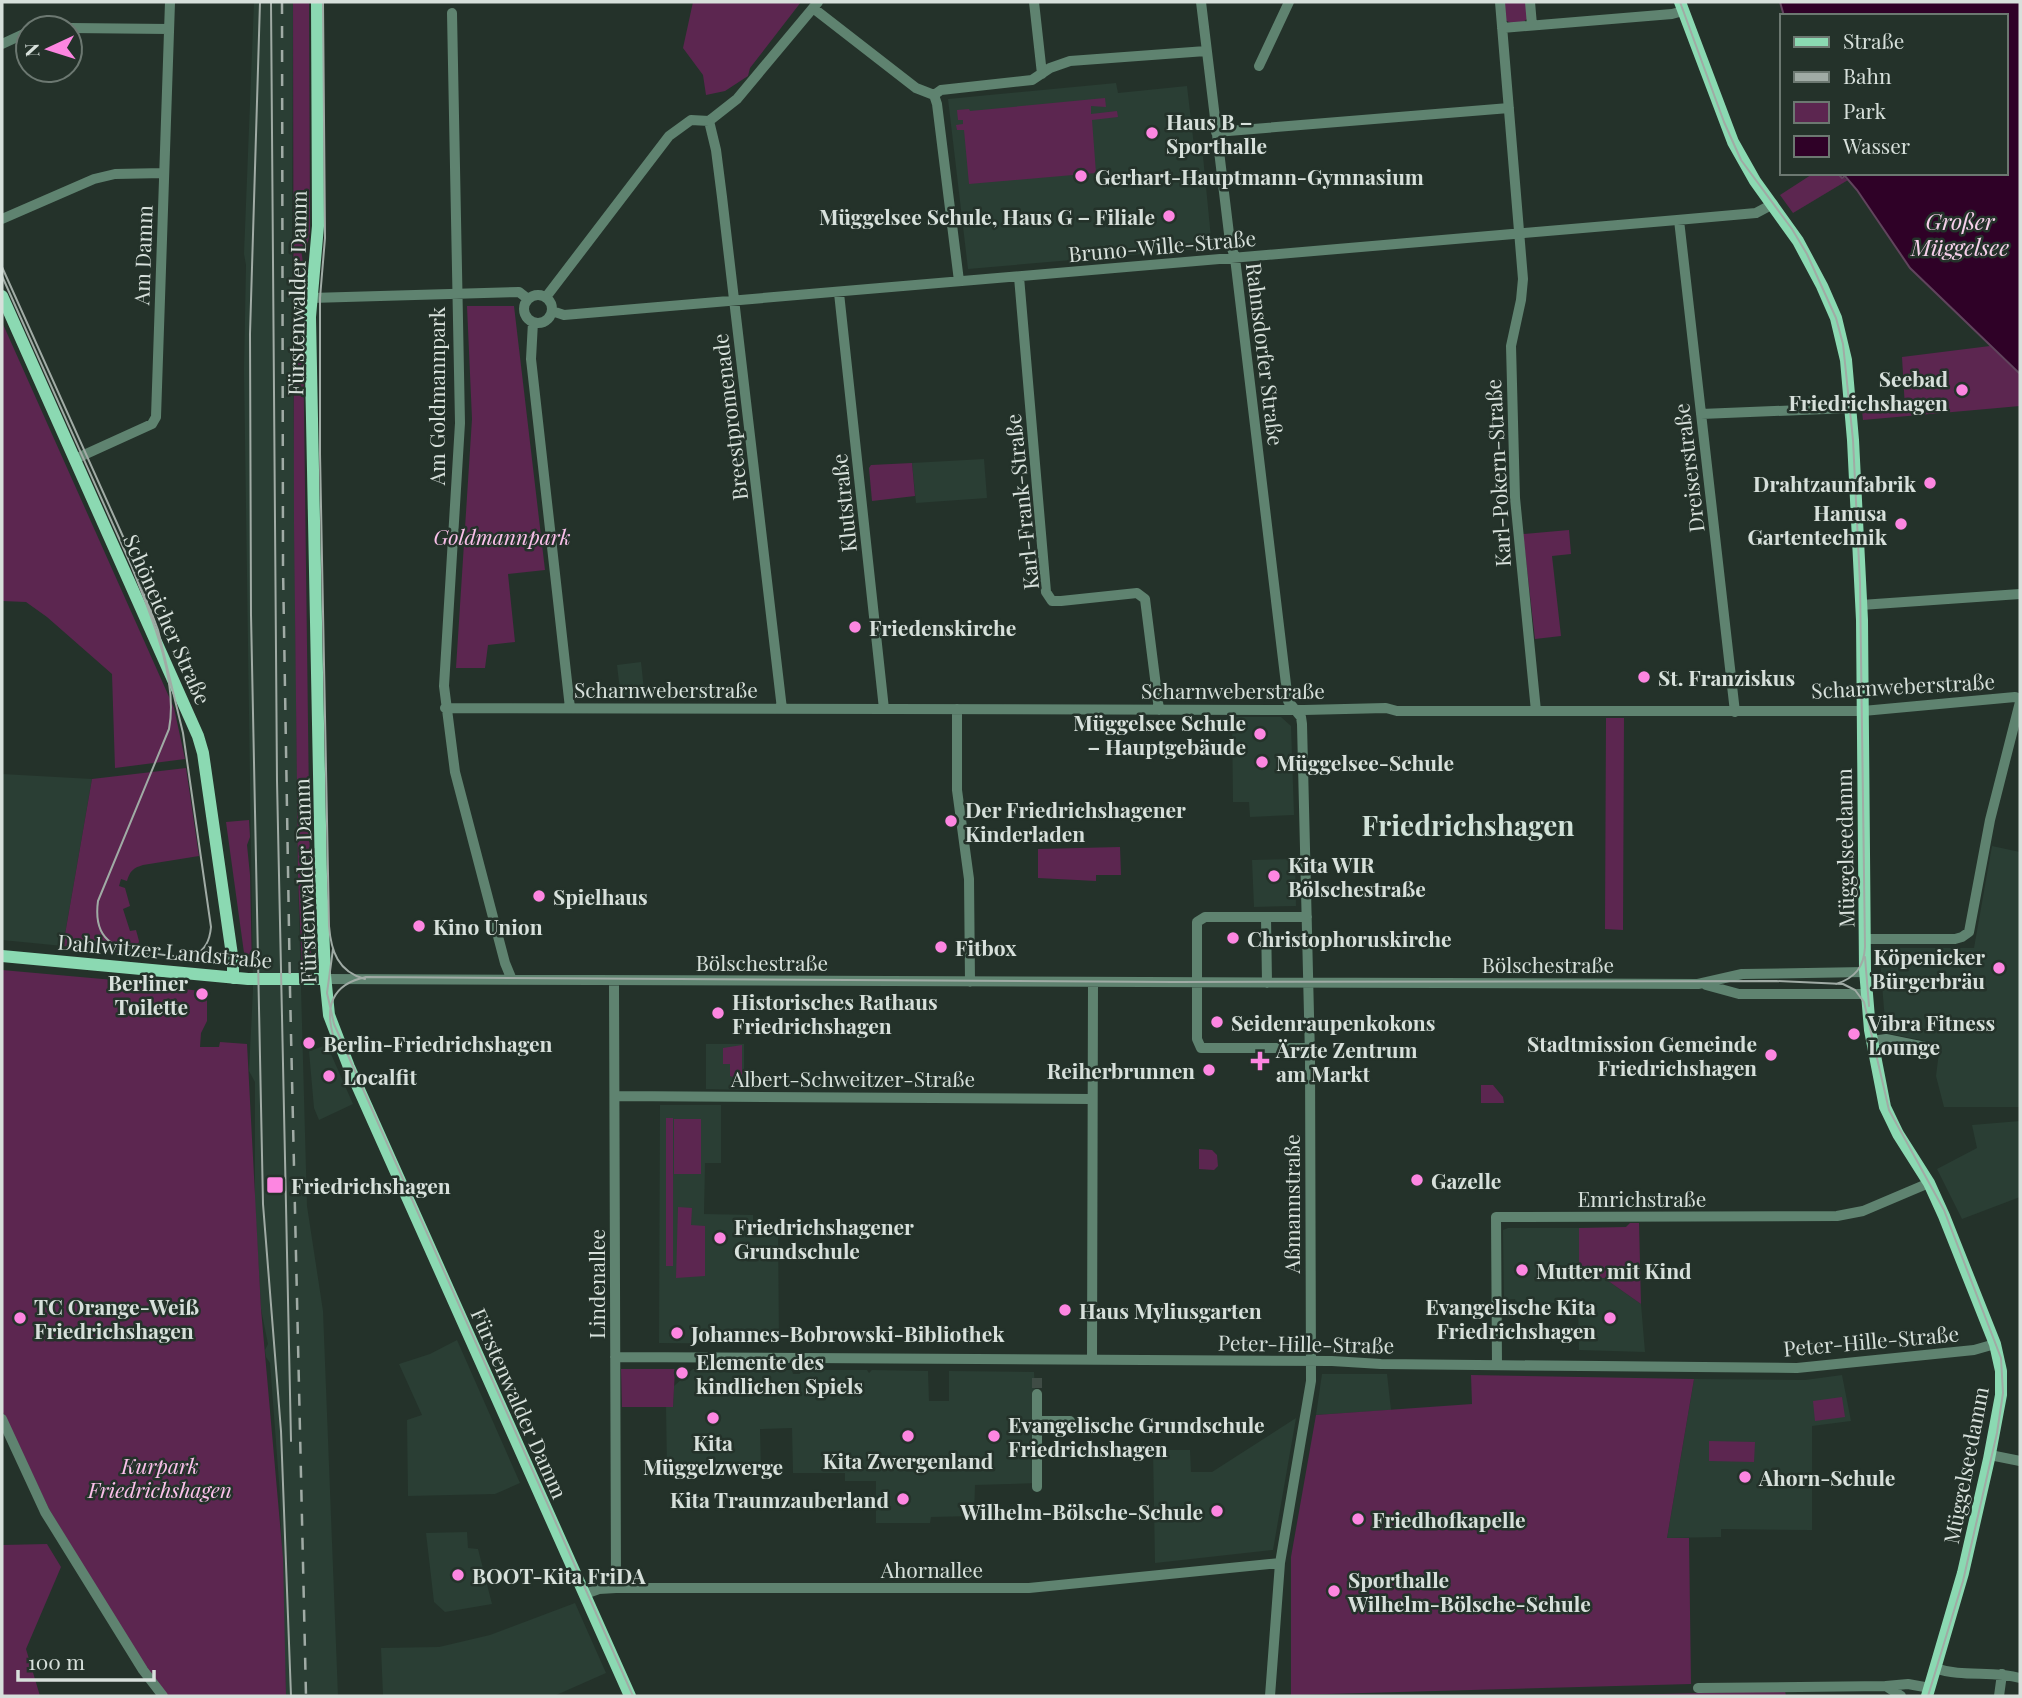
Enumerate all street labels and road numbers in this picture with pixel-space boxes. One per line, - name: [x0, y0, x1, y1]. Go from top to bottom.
- street label: Fürstenwalder Damm: [280, 190, 312, 396]
- street label: Am Damm: [126, 204, 158, 306]
- street label: Bruno-Wille-Straße: [1067, 223, 1257, 267]
- street label: Rahnsdorfer Straße: [1241, 261, 1291, 447]
- street label: Am Goldmannpark: [422, 306, 450, 486]
- street label: Breestpromenade: [705, 332, 753, 502]
- street label: Karl-Pokern-Straße: [1478, 378, 1516, 568]
- street label: Dreiserstraße: [1666, 402, 1710, 534]
- street label: Karl-Frank-Straße: [998, 413, 1044, 591]
- street label: Klutstraße: [824, 452, 862, 554]
- street label: Schöneicher Straße: [118, 529, 218, 709]
- street label: Scharnweberstraße: [1810, 666, 1996, 704]
- street label: Scharnweberstraße: [574, 675, 758, 703]
- street label: Scharnweberstraße: [1141, 676, 1325, 704]
- street label: Müggelseedamm: [1829, 768, 1859, 928]
- street label: Fürstenwalder Damm: [286, 778, 322, 984]
- street label: Dahlwitzer Landstraße: [56, 927, 274, 973]
- street label: Bölschestraße: [696, 948, 828, 976]
- street label: Bölschestraße: [1482, 950, 1614, 978]
- street label: Albert-Schweitzer-Straße: [730, 1064, 975, 1092]
- street label: Aßmannstraße: [1277, 1134, 1305, 1275]
- street label: Emrichstraße: [1577, 1184, 1707, 1212]
- street label: Lindenallee: [582, 1229, 610, 1339]
- street label: Fürstenwalder Damm: [465, 1303, 575, 1503]
- street label: Peter-Hille-Straße: [1782, 1318, 1960, 1362]
- street label: Peter-Hille-Straße: [1218, 1327, 1394, 1359]
- street label: Müggelseedamm: [1936, 1384, 1994, 1546]
- street label: Ahornallee: [880, 1555, 983, 1583]

